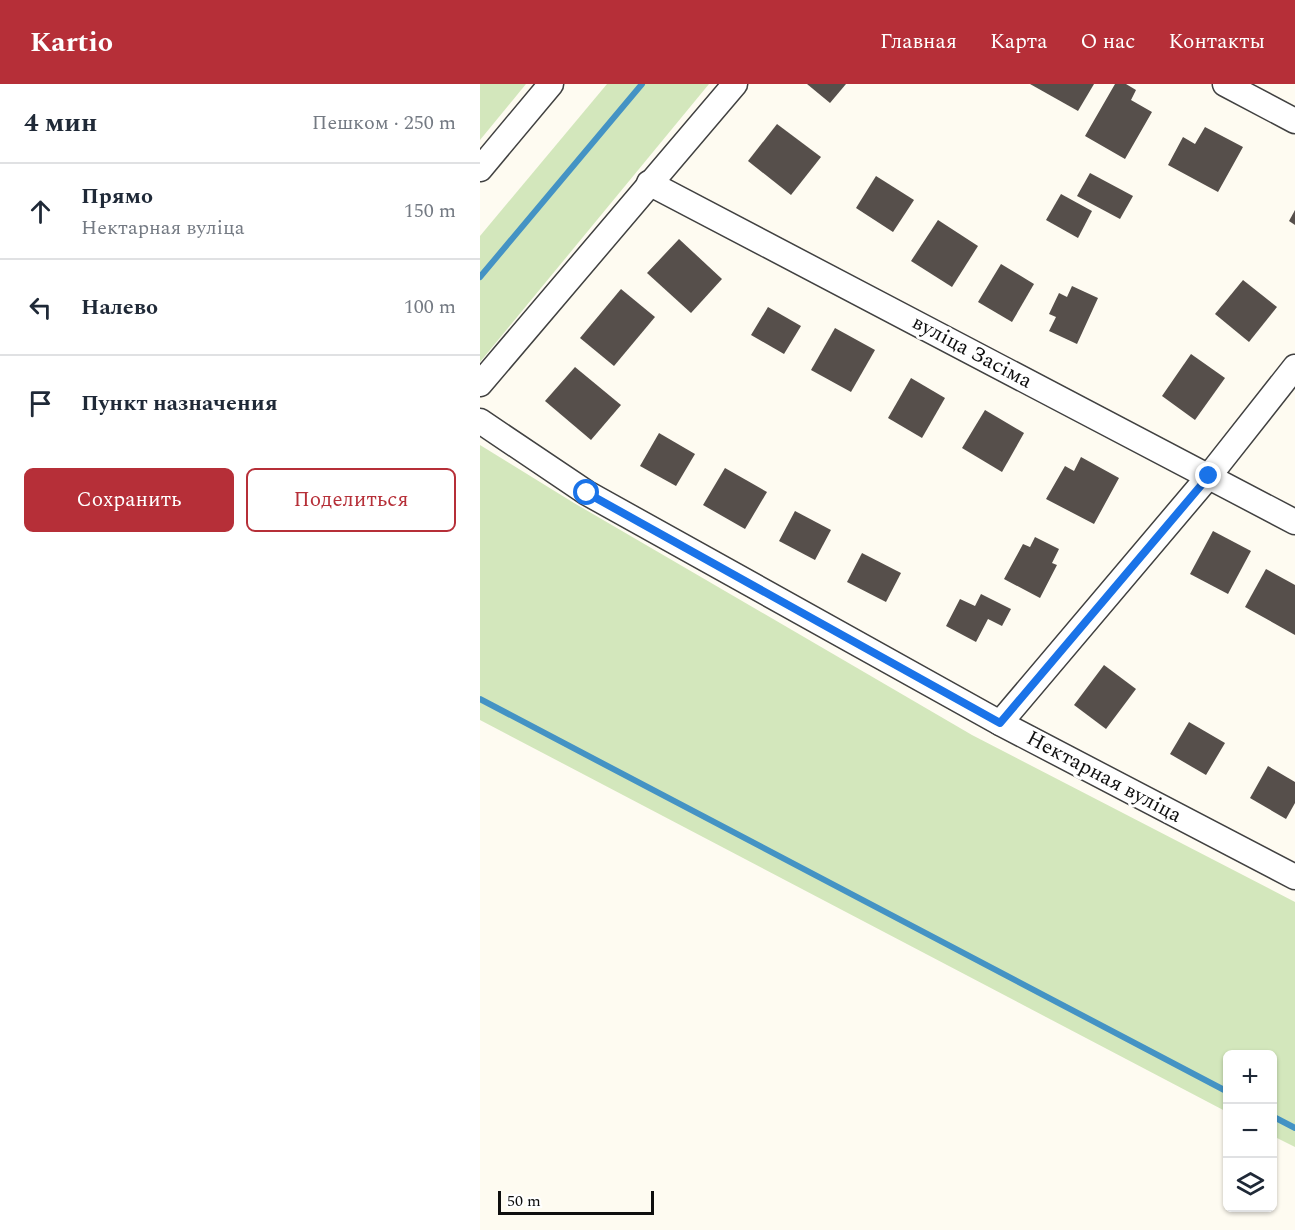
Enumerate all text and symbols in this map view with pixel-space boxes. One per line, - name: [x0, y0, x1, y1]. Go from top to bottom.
- text: Kartio: [30, 21, 113, 64]
- text: Главная: [880, 26, 957, 58]
- text: Карта: [990, 26, 1047, 58]
- text: О нас: [1080, 26, 1135, 58]
- text: Контакты: [1168, 26, 1265, 58]
- text: 4 мин: [24, 103, 97, 143]
- text: Пешком · 250 m: [312, 108, 456, 138]
- text: Прямо: [81, 180, 153, 213]
- icon: ahead: [24, 195, 57, 228]
- text: 150 m: [404, 196, 456, 226]
- text: Нектарная вуліца: [81, 213, 245, 243]
- icon: left: [24, 291, 57, 324]
- text: Налево: [81, 291, 158, 324]
- text: 100 m: [404, 292, 456, 322]
- street label: вуліца Засіма: [906, 307, 1038, 397]
- icon: arrive: [24, 387, 57, 420]
- text: Пункт назначения: [81, 387, 278, 420]
- route end: [1195, 462, 1221, 488]
- button: Сохранить: [24, 468, 234, 532]
- button: Поделиться: [246, 468, 456, 532]
- route start: [573, 479, 599, 505]
- street label: Нектарная вуліца: [1021, 723, 1188, 832]
- map controls: [1223, 1050, 1277, 1212]
- button: +: [1223, 1050, 1277, 1104]
- button: −: [1223, 1104, 1277, 1158]
- button: layers: [1223, 1158, 1277, 1212]
- scale bar: [498, 1188, 654, 1216]
- text: 50 m: [507, 1189, 541, 1213]

